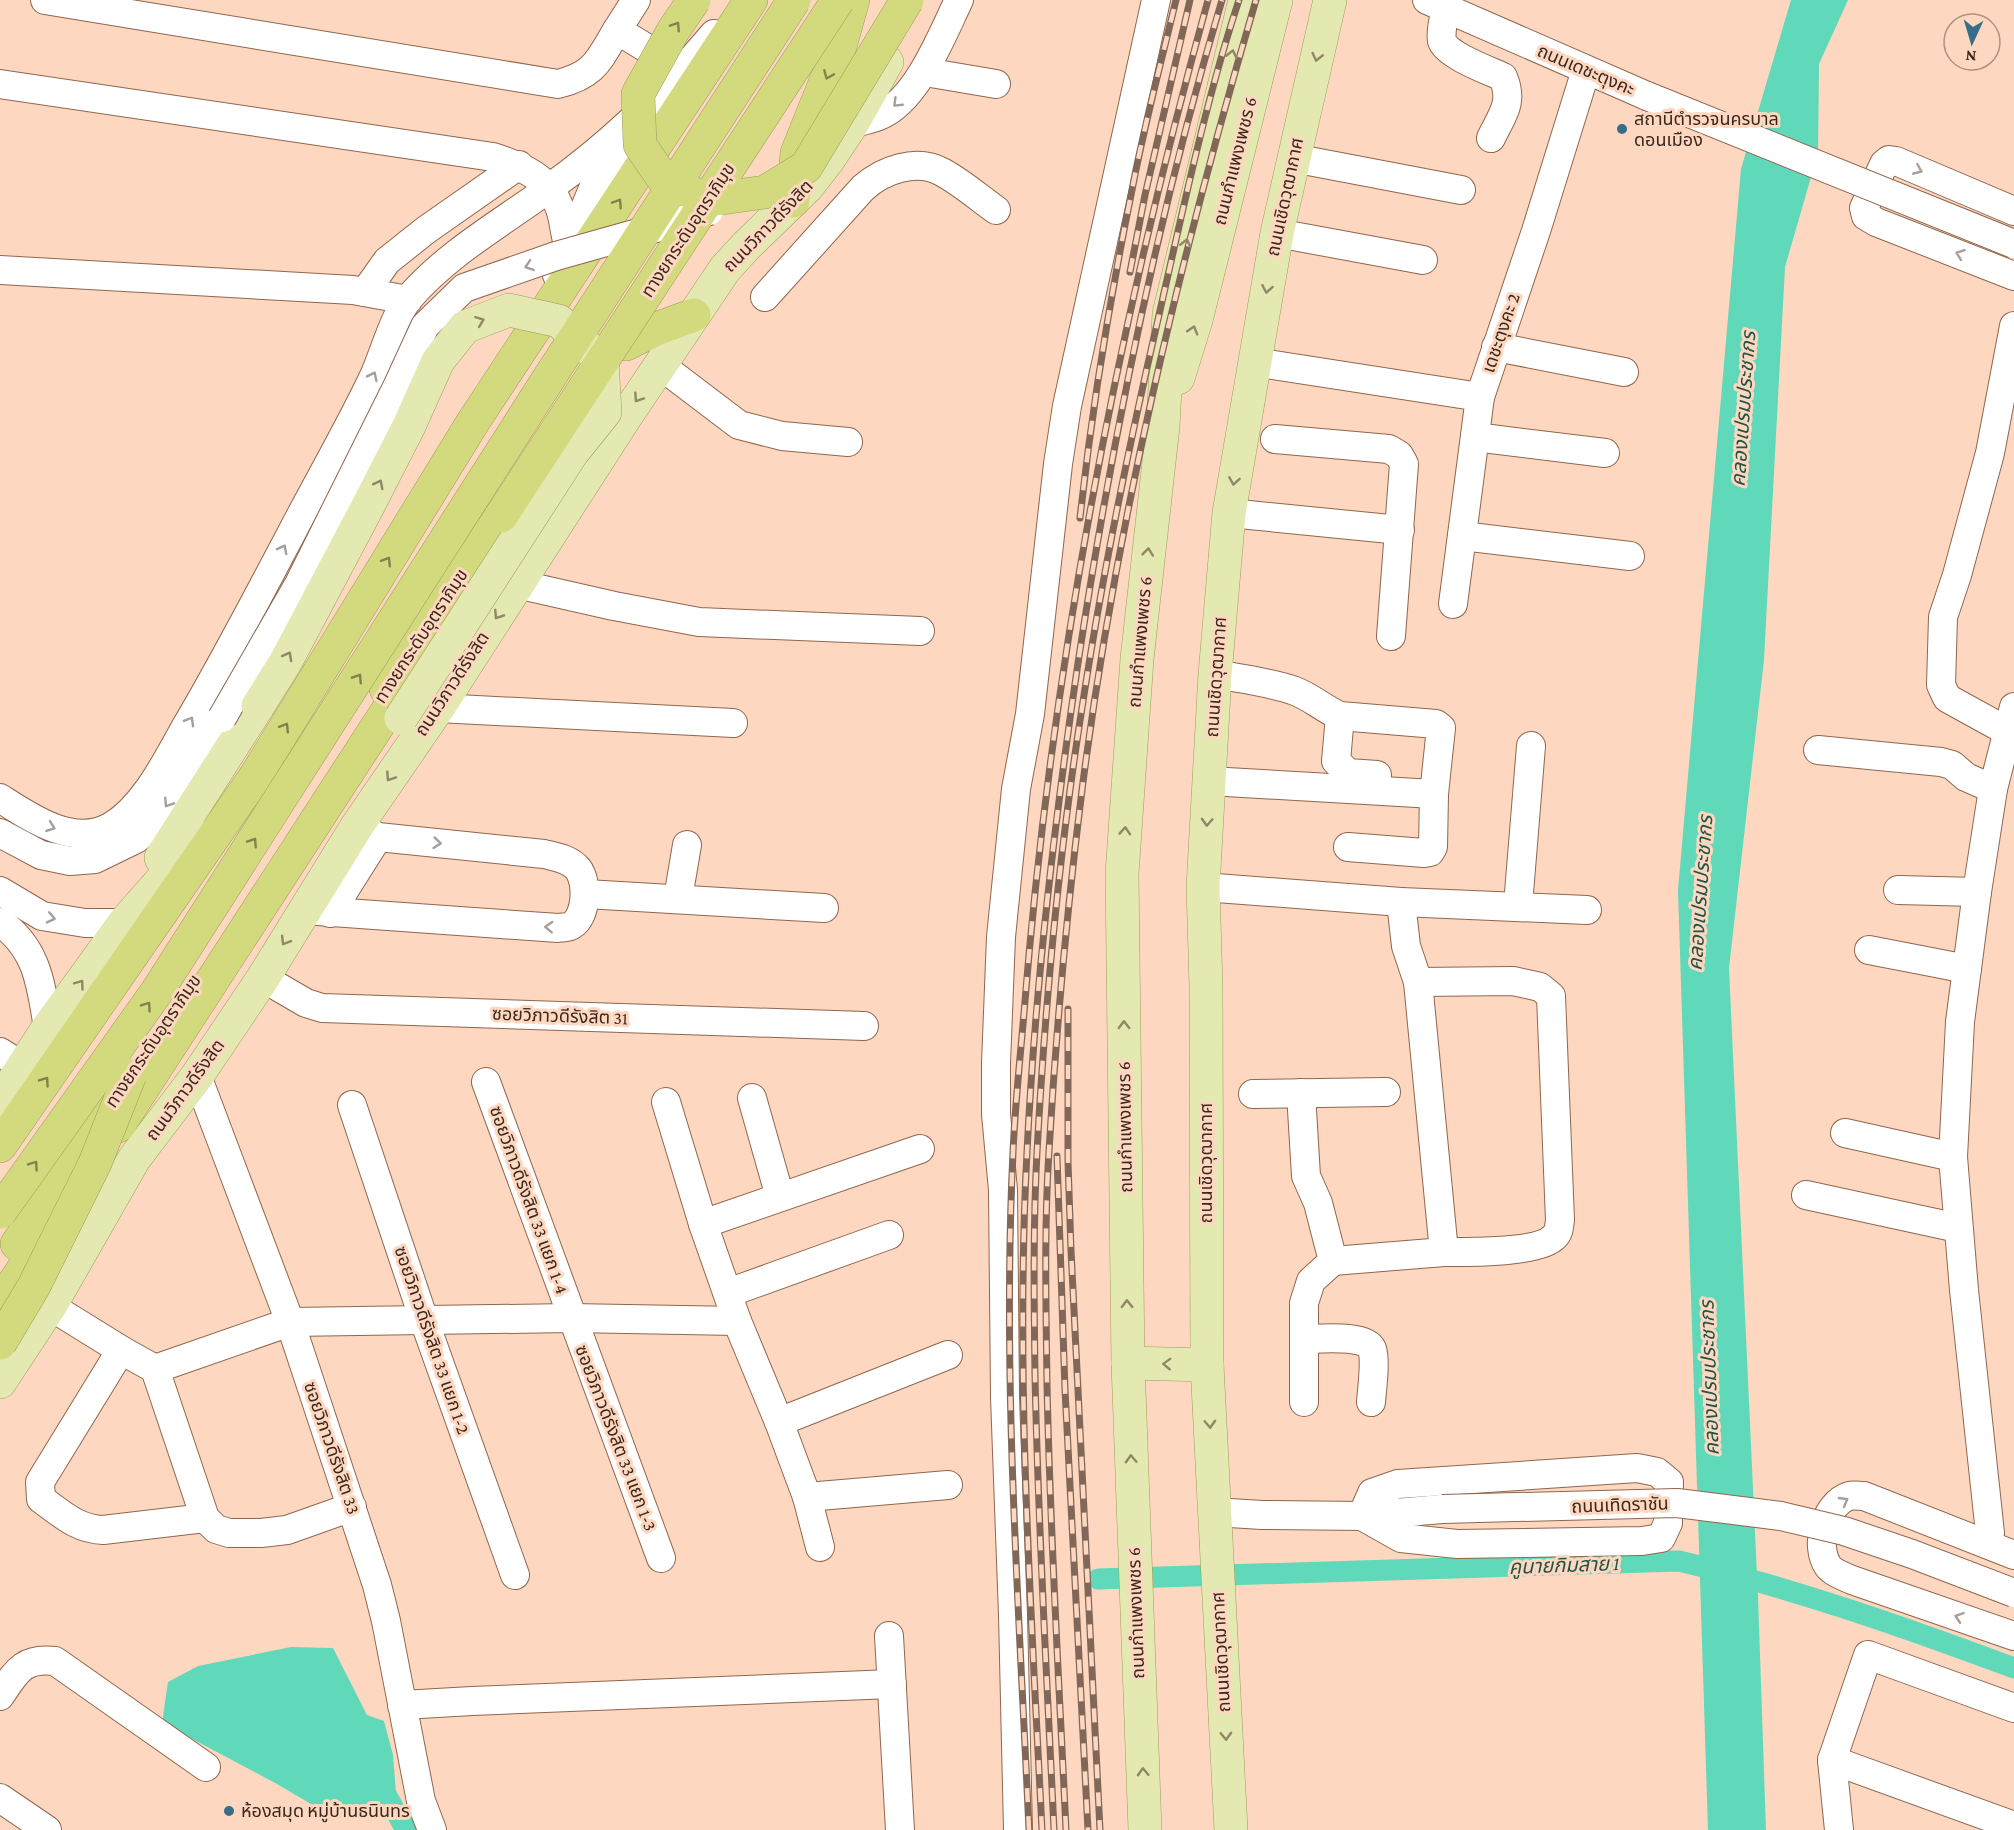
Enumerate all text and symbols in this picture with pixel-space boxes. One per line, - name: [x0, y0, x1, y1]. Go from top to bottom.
- north arrow: [1942, 12, 2002, 72]
- one-way arrow: [669, 22, 680, 33]
- street label: ถนนเดชะตุงคะ: [1534, 41, 1637, 100]
- text: N: [1965, 48, 1977, 65]
- one-way arrow: [1224, 49, 1237, 59]
- one-way arrow: [1311, 52, 1324, 62]
- one-way arrow: [823, 69, 835, 80]
- street label: ถนนกำแพงเพชร 6: [1209, 95, 1261, 227]
- one-way arrow: [893, 96, 903, 107]
- place label: สถานีตำรวจนครบาล ดอนเมือง: [1634, 109, 1779, 150]
- marker: สถานีตำรวจนครบาล ดอนเมือง: [1615, 122, 1629, 136]
- street label: ถนนเชิดวุฒากาศ: [1263, 136, 1308, 258]
- street label: ทางยกระดับอุตราภิมุข: [637, 159, 740, 301]
- one-way arrow: [1912, 163, 1923, 175]
- street label: ถนนวิภาวดีรังสิต: [719, 176, 817, 276]
- one-way arrow: [611, 199, 622, 210]
- one-way arrow: [1179, 238, 1192, 248]
- one-way arrow: [1955, 249, 1965, 262]
- one-way arrow: [524, 258, 535, 271]
- one-way arrow: [1261, 283, 1274, 293]
- street label: เดชะตุงคะ 2: [1478, 291, 1525, 376]
- one-way arrow: [474, 316, 484, 329]
- one-way arrow: [1186, 325, 1198, 336]
- water label: คลองเปรมประชากร: [1727, 330, 1759, 487]
- one-way arrow: [365, 372, 377, 383]
- one-way arrow: [634, 391, 645, 402]
- one-way arrow: [1229, 476, 1241, 485]
- one-way arrow: [372, 479, 383, 490]
- one-way arrow: [276, 545, 287, 556]
- one-way arrow: [1141, 548, 1154, 557]
- one-way arrow: [380, 557, 392, 567]
- street label: ทางยกระดับอุตราภิมุข: [370, 565, 473, 707]
- street label: ถนนกำแพงเพชร 6: [1124, 576, 1156, 708]
- one-way arrow: [494, 608, 505, 619]
- street label: ถนนเชิดวุฒากาศ: [1202, 616, 1231, 738]
- street label: ถนนวิภาวดีรังสิต: [411, 628, 493, 740]
- one-way arrow: [281, 652, 292, 662]
- one-way arrow: [350, 674, 362, 684]
- one-way arrow: [182, 716, 194, 727]
- one-way arrow: [278, 723, 290, 733]
- one-way arrow: [386, 771, 397, 782]
- one-way arrow: [164, 796, 175, 807]
- water label: คลองเปรมประชากร: [1684, 814, 1716, 971]
- one-way arrow: [1200, 817, 1213, 826]
- one-way arrow: [45, 819, 56, 832]
- one-way arrow: [1119, 826, 1132, 835]
- one-way arrow: [432, 836, 441, 849]
- one-way arrow: [245, 838, 257, 848]
- one-way arrow: [46, 910, 56, 923]
- one-way arrow: [545, 921, 554, 934]
- one-way arrow: [281, 935, 293, 945]
- street label: ทางยกระดับอุตราภิมุข: [101, 971, 206, 1112]
- one-way arrow: [72, 979, 83, 990]
- one-way arrow: [140, 1001, 151, 1012]
- street label: ซอยวิภาวดีรังสิต 31: [492, 1004, 628, 1028]
- one-way arrow: [1118, 1021, 1130, 1030]
- street label: ถนนวิภาวดีรังสิต: [142, 1036, 228, 1144]
- street label: ถนนกำแพงเพชร 6: [1114, 1061, 1136, 1193]
- one-way arrow: [38, 1076, 49, 1087]
- street label: ซอยวิภาวดีรังสิต 33 แยก 1-4: [486, 1103, 572, 1297]
- street label: ถนนเชิดวุฒากาศ: [1196, 1103, 1217, 1223]
- one-way arrow: [27, 1160, 38, 1171]
- street label: ซอยวิภาวดีรังสิต 33 แยก 1-2: [390, 1243, 474, 1437]
- water label: คลองเปรมประชากร: [1695, 1299, 1723, 1456]
- one-way arrow: [1121, 1300, 1133, 1309]
- street label: ซอยวิภาวดีรังสิต 33 แยก 1-3: [571, 1342, 661, 1534]
- one-way arrow: [1163, 1358, 1172, 1370]
- street label: ซอยวิภาวดีรังสิต 33: [300, 1379, 364, 1517]
- one-way arrow: [1203, 1419, 1216, 1428]
- one-way arrow: [1125, 1454, 1138, 1463]
- street label: ถนนเทิดราชัน: [1571, 1493, 1669, 1517]
- one-way arrow: [1838, 1497, 1848, 1508]
- street label: ถนนกำแพงเพชร 6: [1124, 1547, 1148, 1679]
- water label: คูนายกิมสาย 1: [1508, 1552, 1620, 1580]
- street label: ถนนเชิดวุฒากาศ: [1208, 1591, 1235, 1713]
- one-way arrow: [1954, 1612, 1965, 1625]
- one-way arrow: [1219, 1731, 1232, 1740]
- one-way arrow: [1136, 1767, 1149, 1776]
- place label: ห้องสมุด หมู่บ้านธนินทร: [241, 1801, 410, 1823]
- marker: ห้องสมุด หมู่บ้านธนินทร: [222, 1804, 236, 1818]

